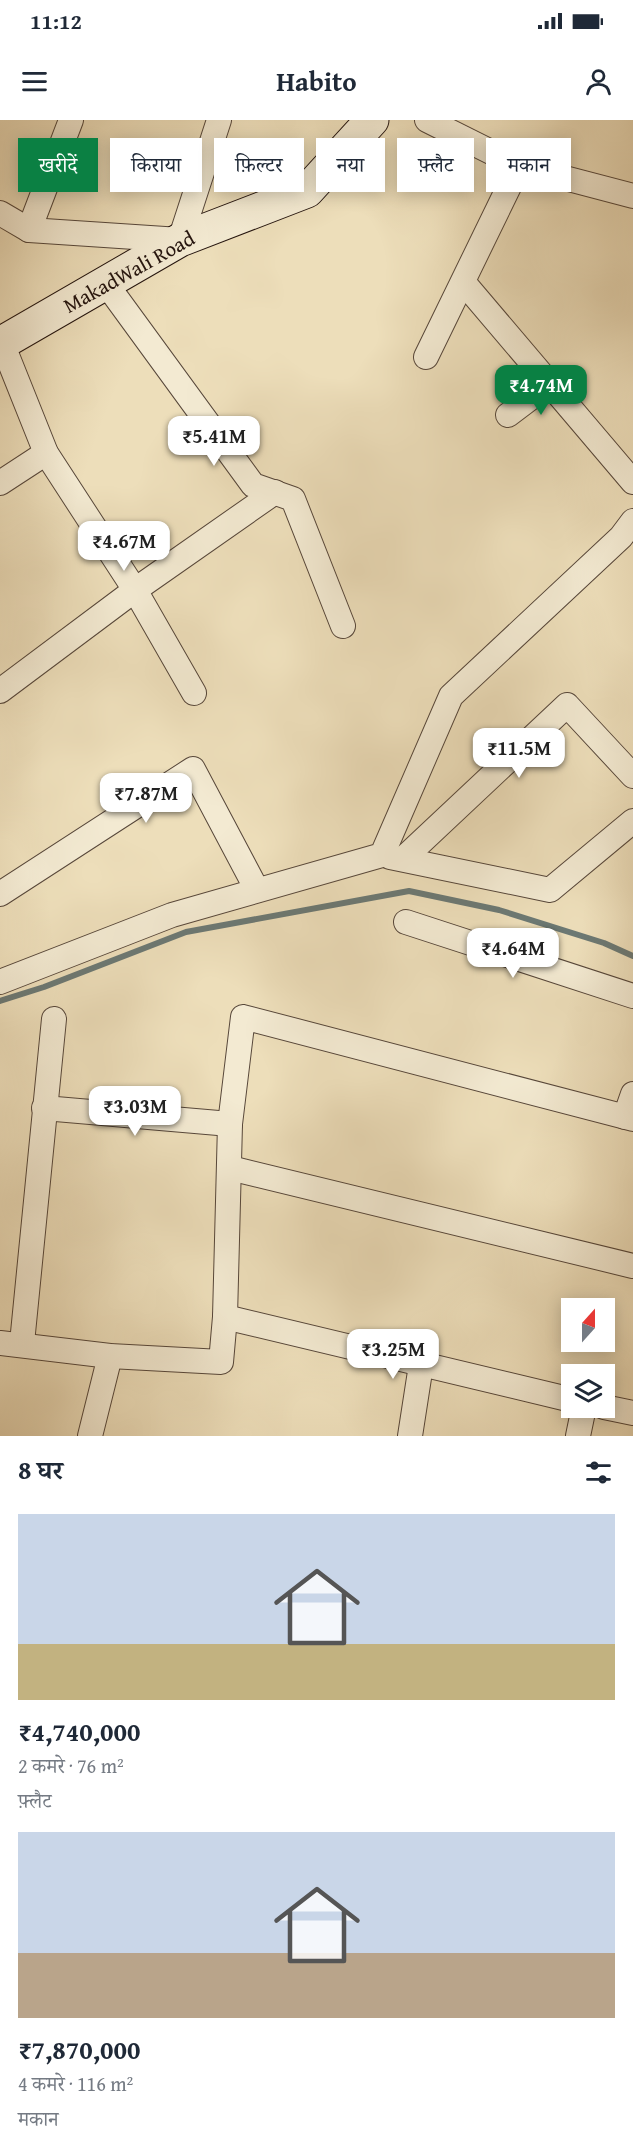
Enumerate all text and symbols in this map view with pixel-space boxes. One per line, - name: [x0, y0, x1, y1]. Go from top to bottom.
- text: 11:12: [30, 5, 82, 37]
- text: Habito: [276, 61, 357, 101]
- icon: menu: [18, 65, 51, 98]
- icon: person: [582, 65, 615, 98]
- chip: खरीदें: [18, 138, 98, 192]
- chip: किराया: [110, 138, 202, 192]
- chip: फ़िल्टर: [214, 138, 304, 192]
- chip: नया: [316, 138, 385, 192]
- chip: फ़्लैट: [397, 138, 474, 192]
- chip: मकान: [486, 138, 571, 192]
- street label: MakadWali Road: [57, 222, 201, 321]
- pin: ₹4.74M: [492, 365, 590, 416]
- text: ₹4.74M: [509, 370, 573, 399]
- pin: ₹5.41M: [165, 416, 263, 467]
- text: ₹5.41M: [182, 421, 246, 450]
- pin: ₹4.67M: [75, 521, 173, 572]
- text: ₹4.67M: [92, 526, 156, 555]
- pin: ₹11.5M: [470, 728, 568, 779]
- text: ₹11.5M: [487, 733, 551, 762]
- pin: ₹7.87M: [97, 773, 195, 824]
- text: ₹7.87M: [114, 778, 178, 807]
- pin: ₹4.64M: [464, 928, 562, 979]
- text: ₹4.64M: [481, 933, 545, 962]
- pin: ₹3.03M: [86, 1086, 184, 1137]
- text: ₹3.03M: [103, 1091, 167, 1120]
- north arrow: [561, 1298, 615, 1352]
- map controls: [561, 1298, 615, 1418]
- pin: ₹3.25M: [344, 1329, 442, 1380]
- text: ₹3.25M: [361, 1334, 425, 1363]
- button: layers: [561, 1364, 615, 1418]
- text: 8 घर: [18, 1450, 63, 1489]
- icon: filters: [582, 1456, 615, 1489]
- icon: home: [263, 1553, 371, 1661]
- text: ₹4,740,000: [18, 1712, 140, 1751]
- text: 2 कमरे · 76 m²: [18, 1751, 124, 1780]
- text: फ़्लैट: [18, 1786, 51, 1815]
- icon: home: [263, 1871, 371, 1979]
- text: ₹7,870,000: [18, 2030, 140, 2069]
- text: 4 कमरे · 116 m²: [18, 2069, 133, 2098]
- text: मकान: [18, 2104, 59, 2133]

